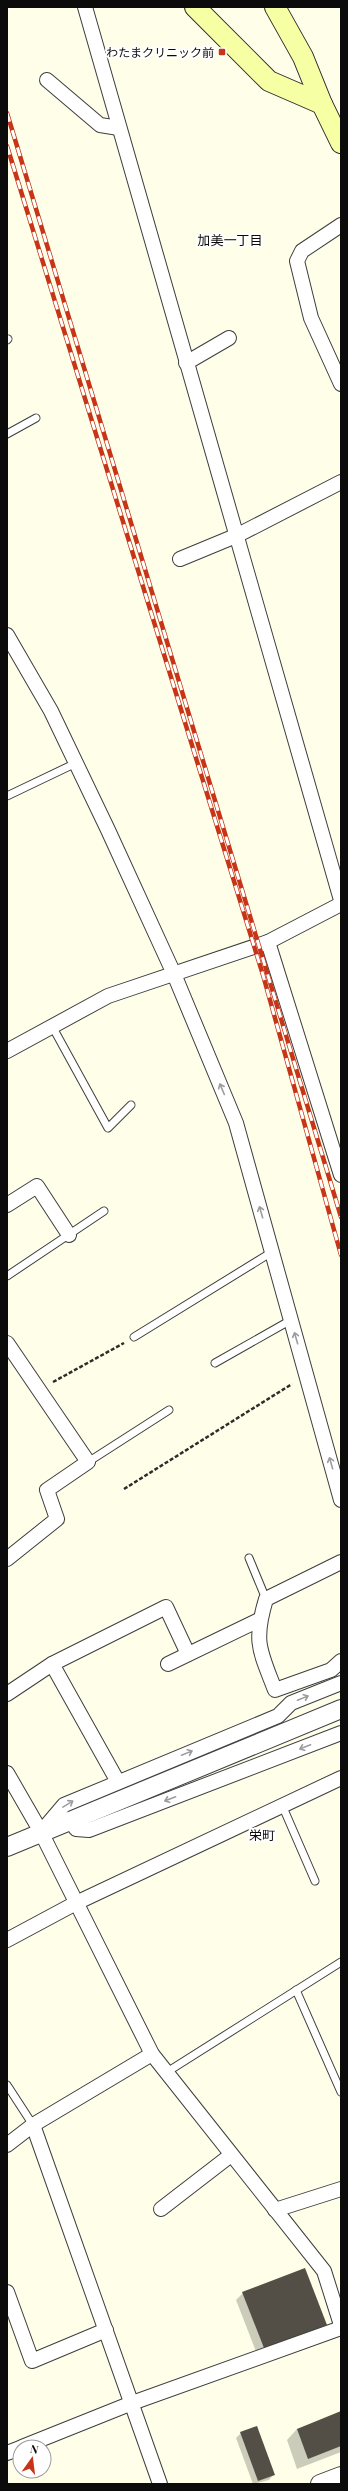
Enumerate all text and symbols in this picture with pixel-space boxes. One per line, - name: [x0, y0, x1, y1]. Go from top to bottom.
- place label: わたまクリニック前: [106, 44, 214, 60]
- marker: わたまクリニック前: [217, 47, 227, 57]
- district label: 加美一丁目: [197, 231, 263, 248]
- one-way arrow: [217, 1083, 225, 1095]
- one-way arrow: [257, 1206, 264, 1219]
- one-way arrow: [291, 1331, 299, 1344]
- one-way arrow: [326, 1457, 334, 1470]
- one-way arrow: [297, 1693, 309, 1701]
- one-way arrow: [299, 1743, 311, 1751]
- one-way arrow: [181, 1749, 193, 1757]
- one-way arrow: [165, 1795, 177, 1803]
- one-way arrow: [62, 1800, 73, 1809]
- district label: 栄町: [249, 1826, 275, 1843]
- north arrow: [12, 2439, 52, 2479]
- text: N: [29, 2441, 40, 2457]

